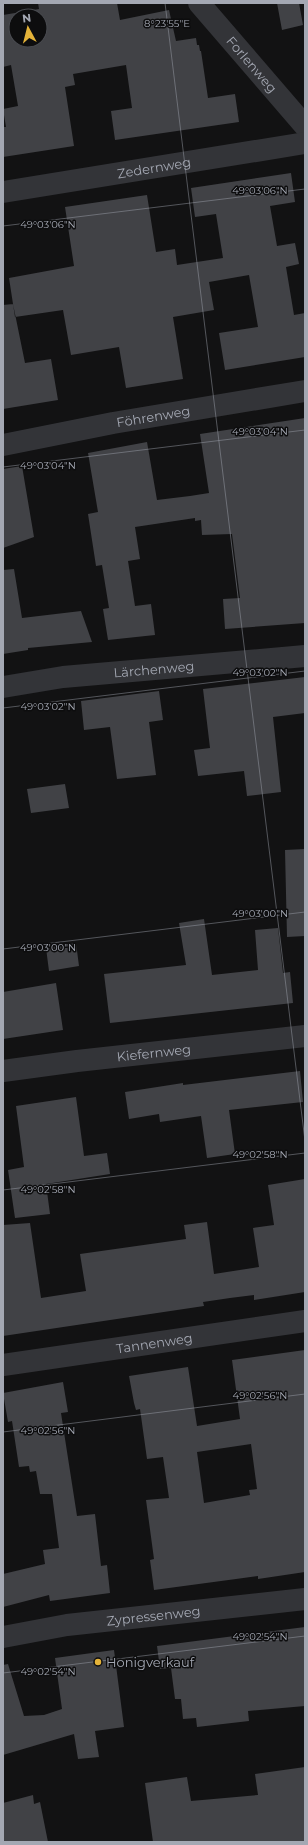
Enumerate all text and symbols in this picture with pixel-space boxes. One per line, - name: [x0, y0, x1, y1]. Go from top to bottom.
- north arrow: [8, 8, 48, 48]
- text: N: [22, 11, 32, 26]
- text: 8°23'55"E: [144, 17, 190, 30]
- street label: Forlenweg: [223, 33, 281, 96]
- street label: Zedernweg: [116, 154, 192, 181]
- text: 49°03'06"N: [232, 184, 288, 197]
- text: 49°03'06"N: [20, 218, 76, 231]
- street label: Föhrenweg: [115, 402, 191, 430]
- text: 49°03'04"N: [232, 425, 288, 438]
- text: 49°03'04"N: [20, 459, 76, 472]
- street label: Lärchenweg: [113, 658, 195, 681]
- text: 49°03'02"N: [232, 666, 288, 679]
- text: 49°03'02"N: [20, 700, 76, 713]
- text: 49°03'00"N: [232, 907, 288, 920]
- text: 49°03'00"N: [20, 941, 76, 954]
- street label: Kiefernweg: [116, 1041, 192, 1065]
- text: 49°02'58"N: [232, 1148, 288, 1161]
- text: 49°02'58"N: [20, 1183, 76, 1196]
- street label: Tannenweg: [115, 1329, 194, 1356]
- text: 49°02'56"N: [233, 1389, 287, 1402]
- text: 49°02'56"N: [21, 1424, 75, 1437]
- street label: Zypressenweg: [106, 1602, 201, 1629]
- text: 49°02'54"N: [232, 1630, 288, 1643]
- place label: Honigverkauf: [106, 1654, 195, 1670]
- marker: Honigverkauf: [93, 1657, 103, 1667]
- text: 49°02'54"N: [20, 1665, 76, 1678]

